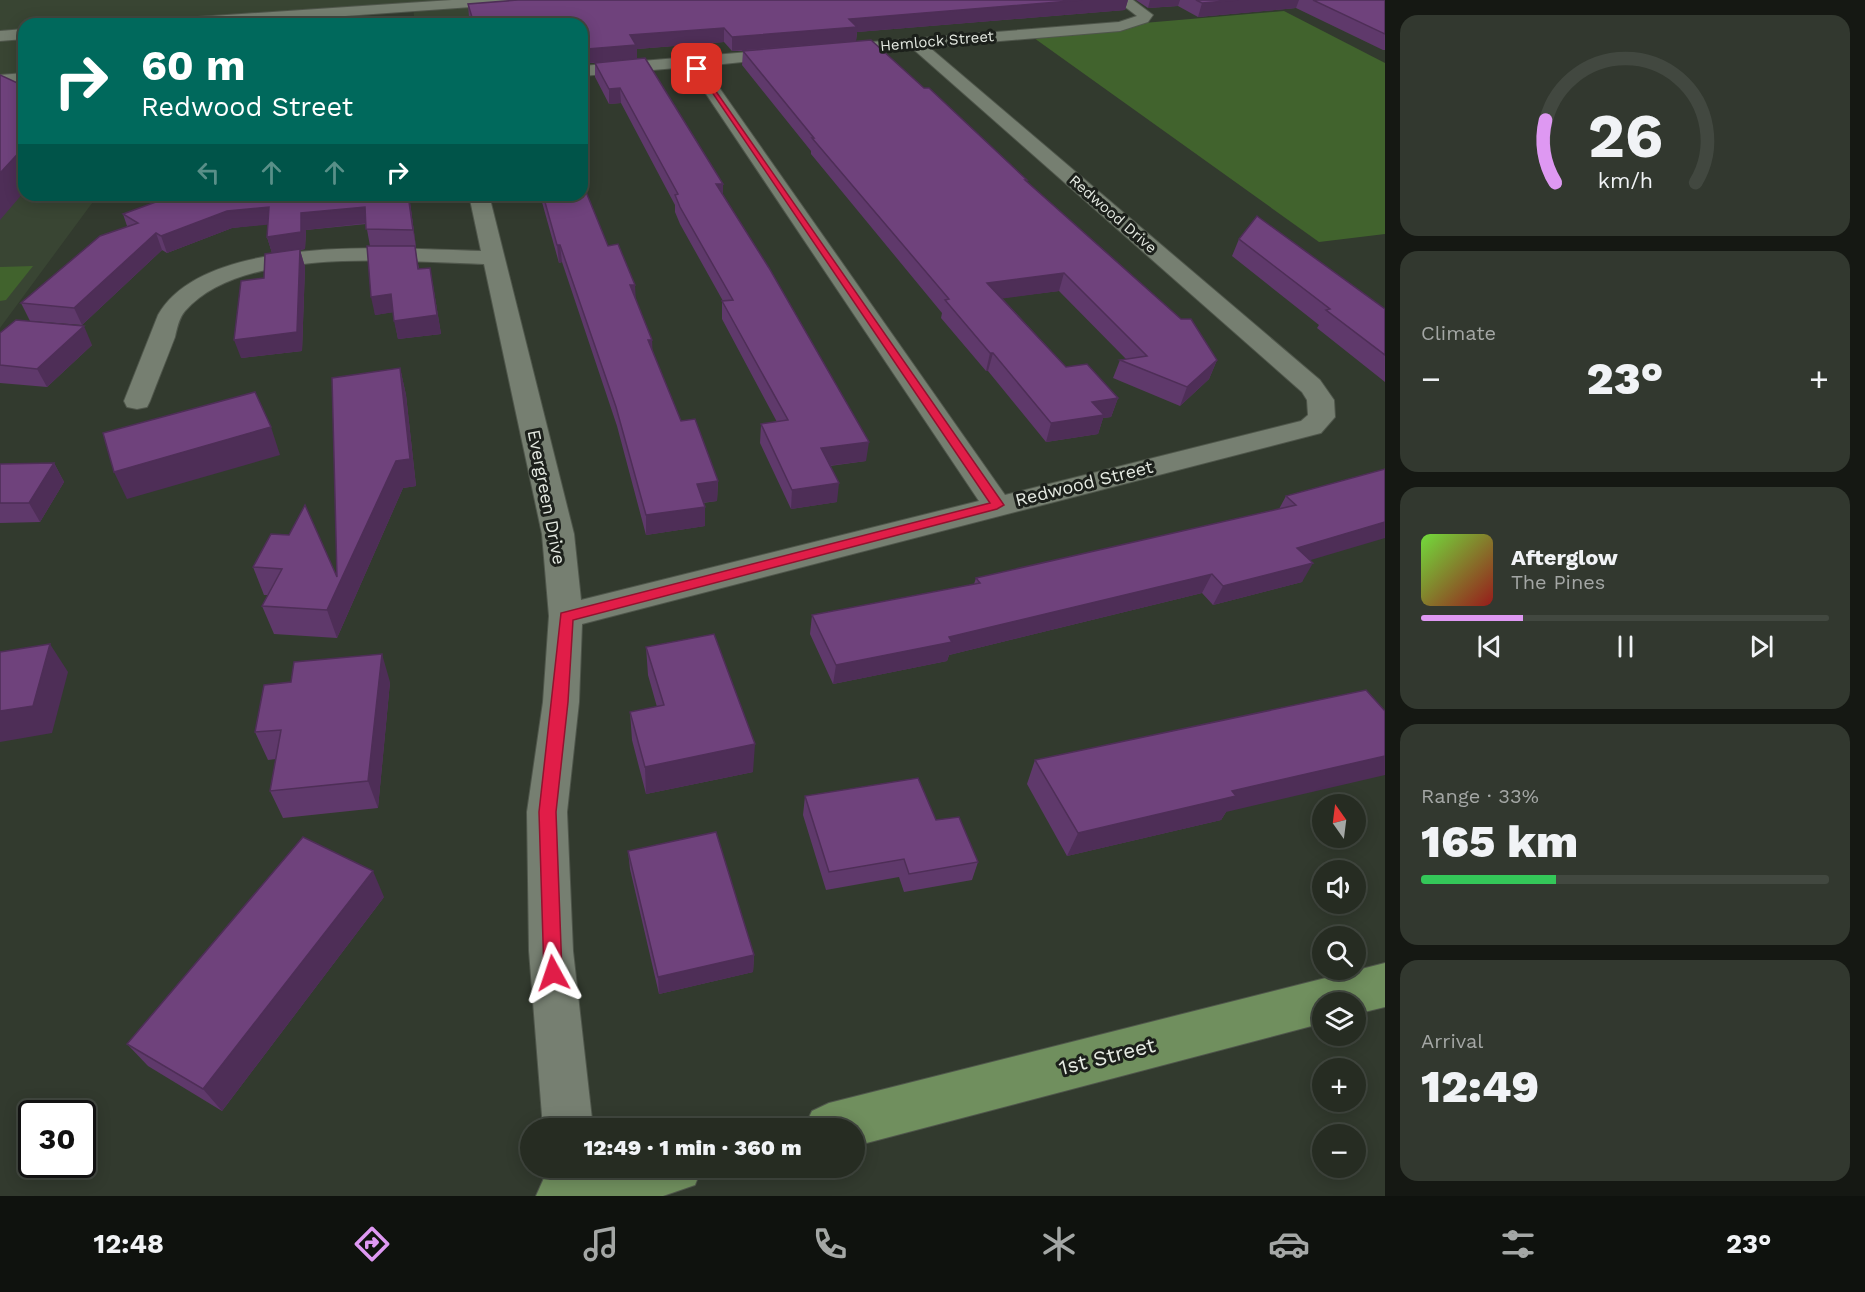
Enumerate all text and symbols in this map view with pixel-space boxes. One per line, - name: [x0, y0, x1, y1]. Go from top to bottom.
- street label: Hemlock Street: [879, 27, 995, 55]
- text: 60 m: [141, 41, 245, 90]
- icon: right: [42, 42, 120, 120]
- pin: [671, 43, 722, 94]
- icon: arrive: [680, 52, 713, 85]
- text: Redwood Street: [141, 91, 353, 123]
- text: 26: [1587, 99, 1663, 172]
- icon: left: [192, 156, 225, 189]
- icon: ahead: [255, 156, 288, 189]
- icon: ahead: [318, 156, 351, 189]
- icon: right: [381, 156, 414, 189]
- text: km/h: [1597, 168, 1653, 193]
- street label: Redwood Drive: [1066, 171, 1160, 257]
- text: Climate: [1421, 321, 1496, 345]
- text: 23°: [1587, 352, 1663, 405]
- text: −: [1421, 359, 1441, 398]
- text: +: [1809, 359, 1829, 398]
- street label: Evergreen Drive: [524, 428, 570, 566]
- street label: Redwood Street: [1013, 456, 1156, 510]
- text: Afterglow: [1511, 545, 1618, 570]
- text: The Pines: [1511, 570, 1605, 594]
- icon: previous: [1473, 630, 1506, 663]
- icon: pause: [1609, 630, 1642, 663]
- icon: next: [1745, 630, 1778, 663]
- text: Range · 33%: [1421, 784, 1539, 808]
- north arrow: [1312, 794, 1366, 848]
- map controls: [1312, 794, 1366, 1178]
- text: 165 km: [1421, 815, 1578, 868]
- button: sound: [1312, 860, 1366, 914]
- button: search: [1312, 926, 1366, 980]
- position arrow: [521, 941, 585, 1005]
- button: layers: [1312, 992, 1366, 1046]
- text: Arrival: [1421, 1029, 1483, 1053]
- street label: 1st Street: [1056, 1032, 1158, 1080]
- button: +: [1312, 1058, 1366, 1112]
- text: 12:49: [1421, 1060, 1539, 1113]
- speed limit sign: 30: [18, 1100, 96, 1178]
- button: −: [1312, 1124, 1366, 1178]
- text: 12:49 · 1 min · 360 m: [583, 1135, 802, 1160]
- icon: directions: [351, 1223, 393, 1265]
- icon: music: [580, 1223, 622, 1265]
- icon: phone: [809, 1223, 851, 1265]
- icon: climate: [1038, 1223, 1080, 1265]
- icon: car: [1268, 1223, 1310, 1265]
- icon: filters: [1497, 1223, 1539, 1265]
- text: 12:48: [94, 1228, 164, 1260]
- text: 23°: [1726, 1228, 1771, 1260]

